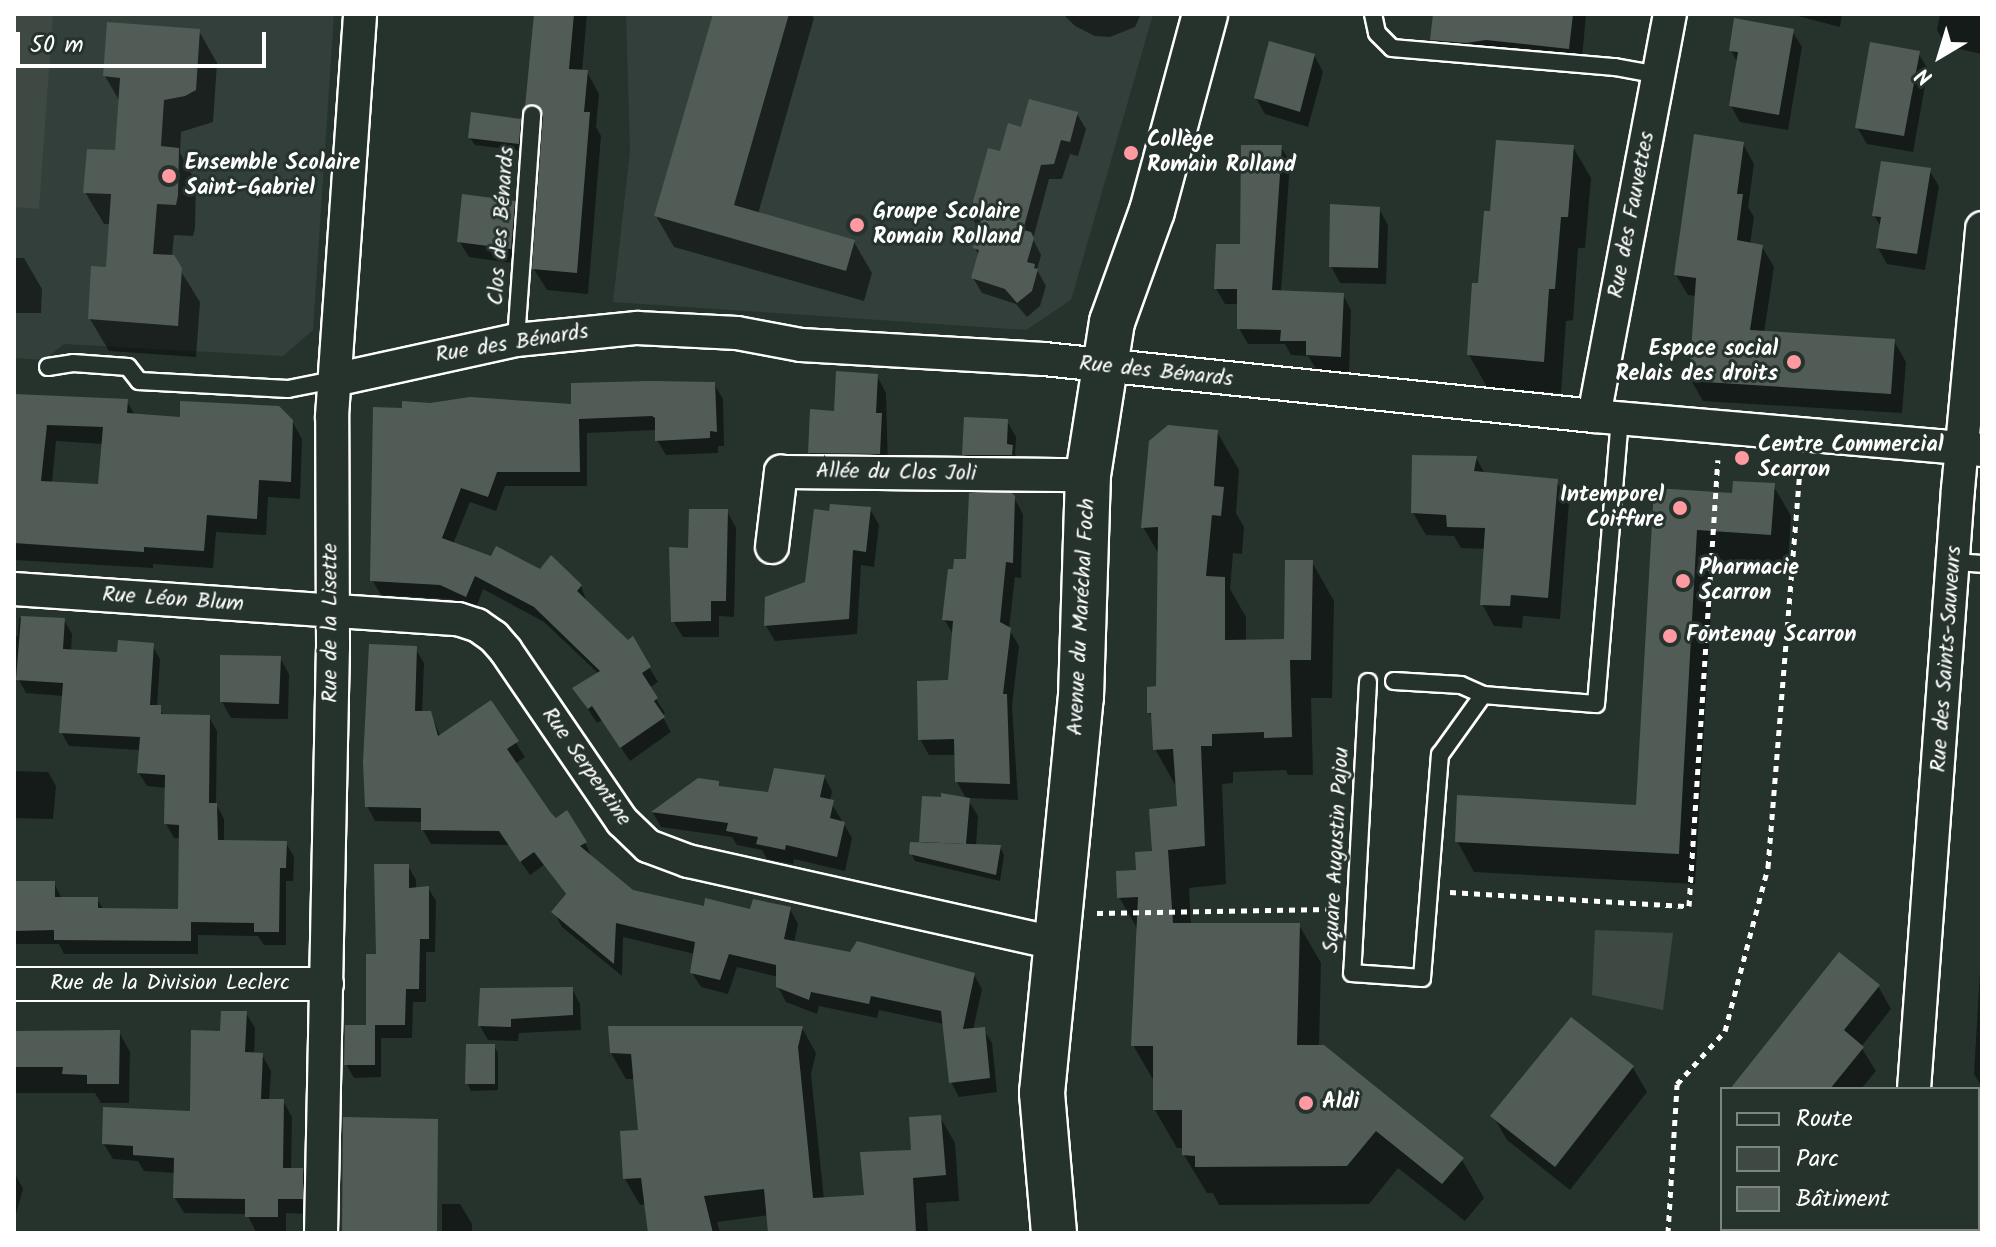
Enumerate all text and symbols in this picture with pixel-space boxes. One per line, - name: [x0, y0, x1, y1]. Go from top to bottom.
- scale bar: [20, 16, 270, 66]
- north arrow: [1900, 16, 1980, 96]
- text: 50 m: [30, 26, 84, 65]
- text: N: [1909, 57, 1941, 93]
- place label: Collège Romain Rolland: [1147, 127, 1296, 178]
- street label: Rue des Fauvettes: [1603, 129, 1661, 301]
- marker: Collège Romain Rolland: [1122, 144, 1140, 162]
- street label: Clos des Bénards: [483, 146, 521, 306]
- place label: Ensemble Scolaire Saint-Gabriel: [185, 150, 360, 202]
- marker: Ensemble Scolaire Saint-Gabriel: [160, 167, 178, 185]
- place label: Groupe Scolaire Romain Rolland: [873, 199, 1022, 250]
- marker: Groupe Scolaire Romain Rolland: [848, 216, 866, 234]
- street label: Rue des Bénards: [434, 319, 590, 369]
- place label: Espace social Relais des droits: [1615, 336, 1778, 388]
- street label: Rue des Bénards: [1078, 351, 1234, 393]
- marker: Espace social Relais des droits: [1785, 353, 1803, 371]
- place label: Centre Commercial Scarron: [1758, 432, 1943, 484]
- marker: Centre Commercial Scarron: [1733, 449, 1751, 467]
- street label: Allée du Clos Joli: [816, 458, 976, 488]
- place label: Intemporel Coiffure: [1560, 482, 1664, 534]
- street label: Avenue du Maréchal Foch: [1063, 498, 1101, 736]
- marker: Intemporel Coiffure: [1671, 499, 1689, 517]
- street label: Rue de la Lisette: [318, 543, 344, 703]
- street label: Rue des Saints-Sauveurs: [1926, 545, 1968, 773]
- place label: Pharmacie Scarron: [1699, 555, 1799, 606]
- marker: Pharmacie Scarron: [1674, 572, 1692, 590]
- street label: Rue Léon Blum: [101, 582, 245, 618]
- place label: Fontenay Scarron: [1686, 623, 1856, 649]
- marker: Fontenay Scarron: [1661, 627, 1679, 645]
- street label: Rue Serpentine: [535, 703, 637, 831]
- street label: Square Augustin Pajou: [1318, 746, 1356, 954]
- street label: Rue de la Division Leclerc: [50, 971, 290, 997]
- legend: [1720, 1087, 1980, 1231]
- place label: Aldi: [1322, 1090, 1359, 1116]
- marker: Aldi: [1297, 1094, 1315, 1112]
- text: Route: [1796, 1100, 1853, 1139]
- text: Parc: [1796, 1140, 1839, 1179]
- text: Bâtiment: [1796, 1180, 1890, 1219]

